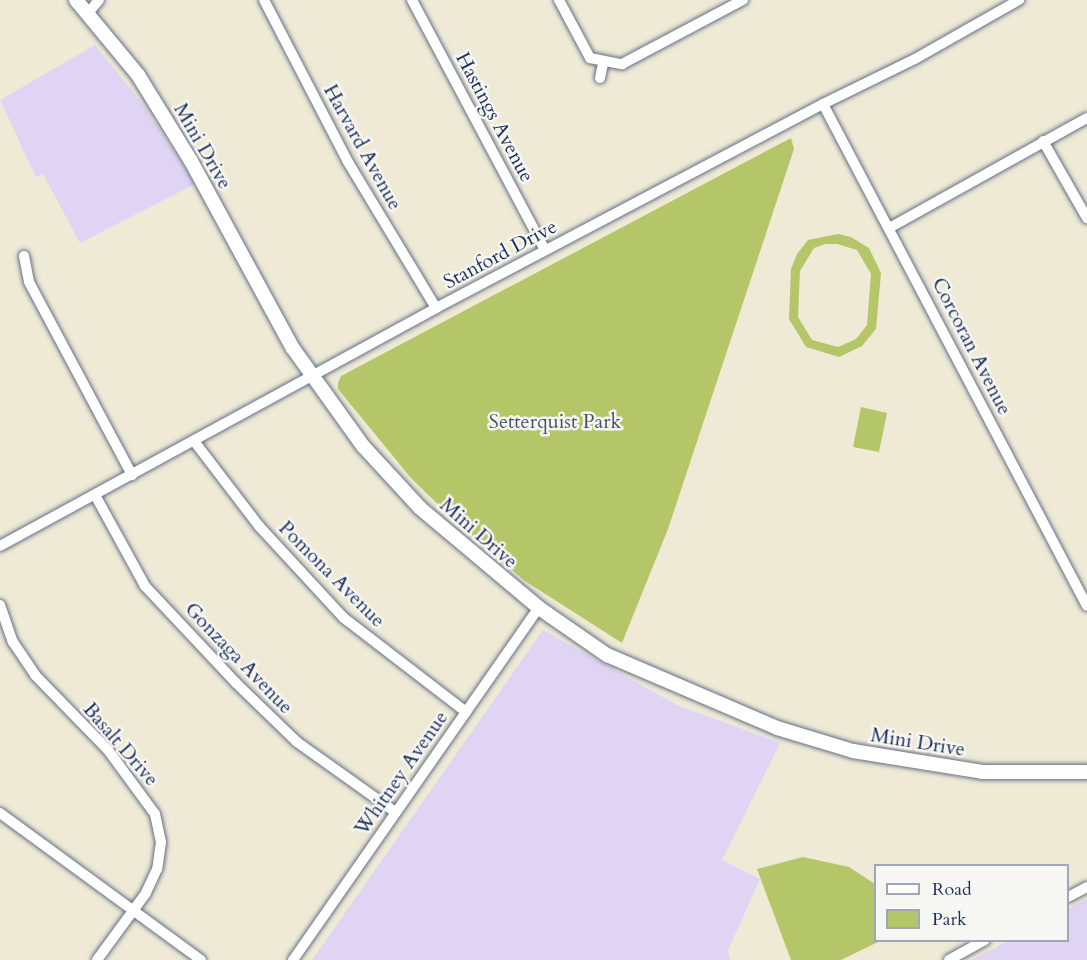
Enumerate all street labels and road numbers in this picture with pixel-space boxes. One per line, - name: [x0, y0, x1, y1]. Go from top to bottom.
- street label: Hastings Avenue: [451, 48, 539, 186]
- street label: Harvard Avenue: [319, 80, 407, 214]
- street label: Mini Drive: [169, 99, 237, 193]
- street label: Stanford Drive: [439, 214, 561, 294]
- street label: Corcoran Avenue: [927, 273, 1017, 419]
- street label: Mini Drive: [435, 493, 523, 573]
- street label: Pomona Avenue: [274, 516, 390, 632]
- street label: Gonzaga Avenue: [180, 597, 298, 719]
- street label: Basalt Drive: [78, 697, 164, 791]
- street label: Whitney Avenue: [349, 706, 453, 840]
- street label: Mini Drive: [869, 723, 967, 761]

